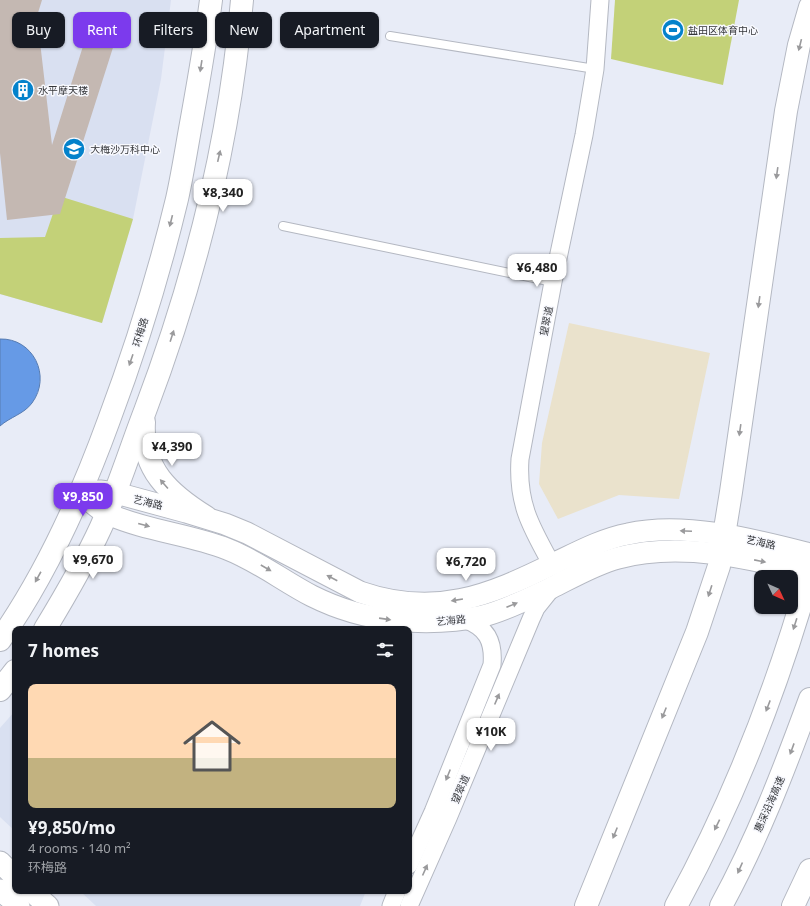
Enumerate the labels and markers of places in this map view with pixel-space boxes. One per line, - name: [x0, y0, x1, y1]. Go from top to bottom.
- sports icon: 盐田区体育中心: [660, 17, 686, 43]
- place label: 盐田区体育中心: [688, 23, 758, 37]
- building icon: 水平摩天楼: [10, 77, 36, 103]
- place label: 水平摩天楼: [38, 83, 88, 97]
- school or university icon: 大梅沙万科中心: [61, 136, 87, 162]
- place label: 大梅沙万科中心: [90, 142, 160, 156]
- pin: ¥8,340: [190, 179, 256, 213]
- pin: ¥6,480: [504, 254, 570, 288]
- pin: ¥4,390: [139, 433, 205, 467]
- pin: ¥9,850: [50, 483, 116, 517]
- pin: ¥9,670: [60, 546, 126, 580]
- pin: ¥6,720: [433, 548, 499, 582]
- pin: ¥10K: [467, 718, 515, 752]

